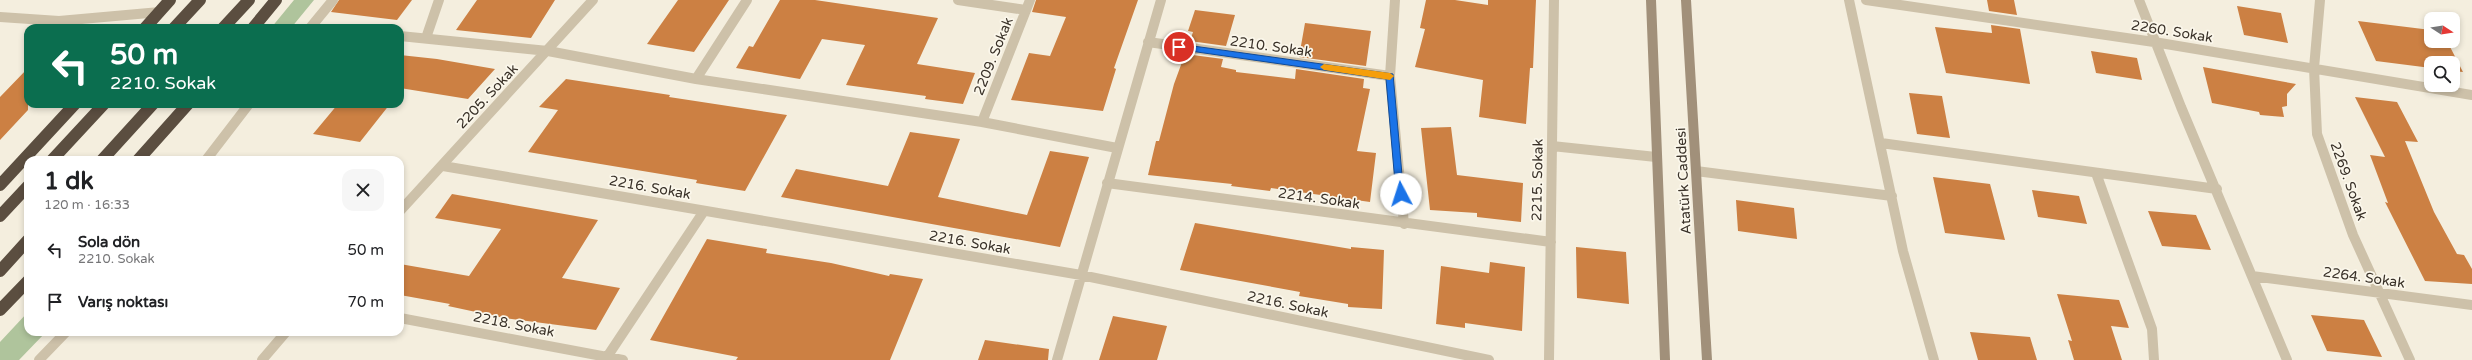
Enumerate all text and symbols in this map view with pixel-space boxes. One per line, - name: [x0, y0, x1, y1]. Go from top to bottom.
- north arrow: [2424, 12, 2460, 48]
- map controls: [2424, 12, 2460, 92]
- street label: 2209. Sokak: [970, 14, 1017, 98]
- street label: 2260. Sokak: [2130, 17, 2214, 46]
- pin: [1162, 30, 1196, 64]
- street label: 2210. Sokak: [1229, 32, 1313, 61]
- icon: arrive: [1168, 36, 1190, 58]
- text: 50 m: [110, 38, 178, 72]
- icon: left: [44, 40, 96, 92]
- button: search: [2424, 56, 2460, 92]
- street label: 2205. Sokak: [453, 60, 522, 132]
- text: 2210. Sokak: [110, 72, 216, 94]
- street label: Atatürk Caddesi: [1672, 127, 1695, 235]
- street label: 2215. Sokak: [1528, 138, 1547, 221]
- street label: 2269. Sokak: [2326, 139, 2371, 223]
- text: 1 dk: [44, 167, 94, 196]
- button: close: [342, 169, 384, 211]
- street label: 2216. Sokak: [608, 172, 692, 203]
- position arrow: [1380, 173, 1422, 215]
- street label: 2214. Sokak: [1277, 184, 1361, 213]
- text: 120 m · 16:33: [44, 197, 130, 213]
- street label: 2216. Sokak: [928, 227, 1012, 258]
- text: Sola dön: [78, 233, 140, 251]
- icon: left: [44, 239, 66, 261]
- text: 50 m: [347, 241, 384, 259]
- text: 2210. Sokak: [78, 251, 155, 267]
- street label: 2264. Sokak: [2322, 263, 2406, 292]
- street label: 2216. Sokak: [1246, 288, 1330, 321]
- icon: arrive: [44, 291, 66, 313]
- text: Varış noktası: [78, 293, 168, 311]
- text: 70 m: [347, 293, 384, 311]
- street label: 2218. Sokak: [472, 308, 556, 341]

